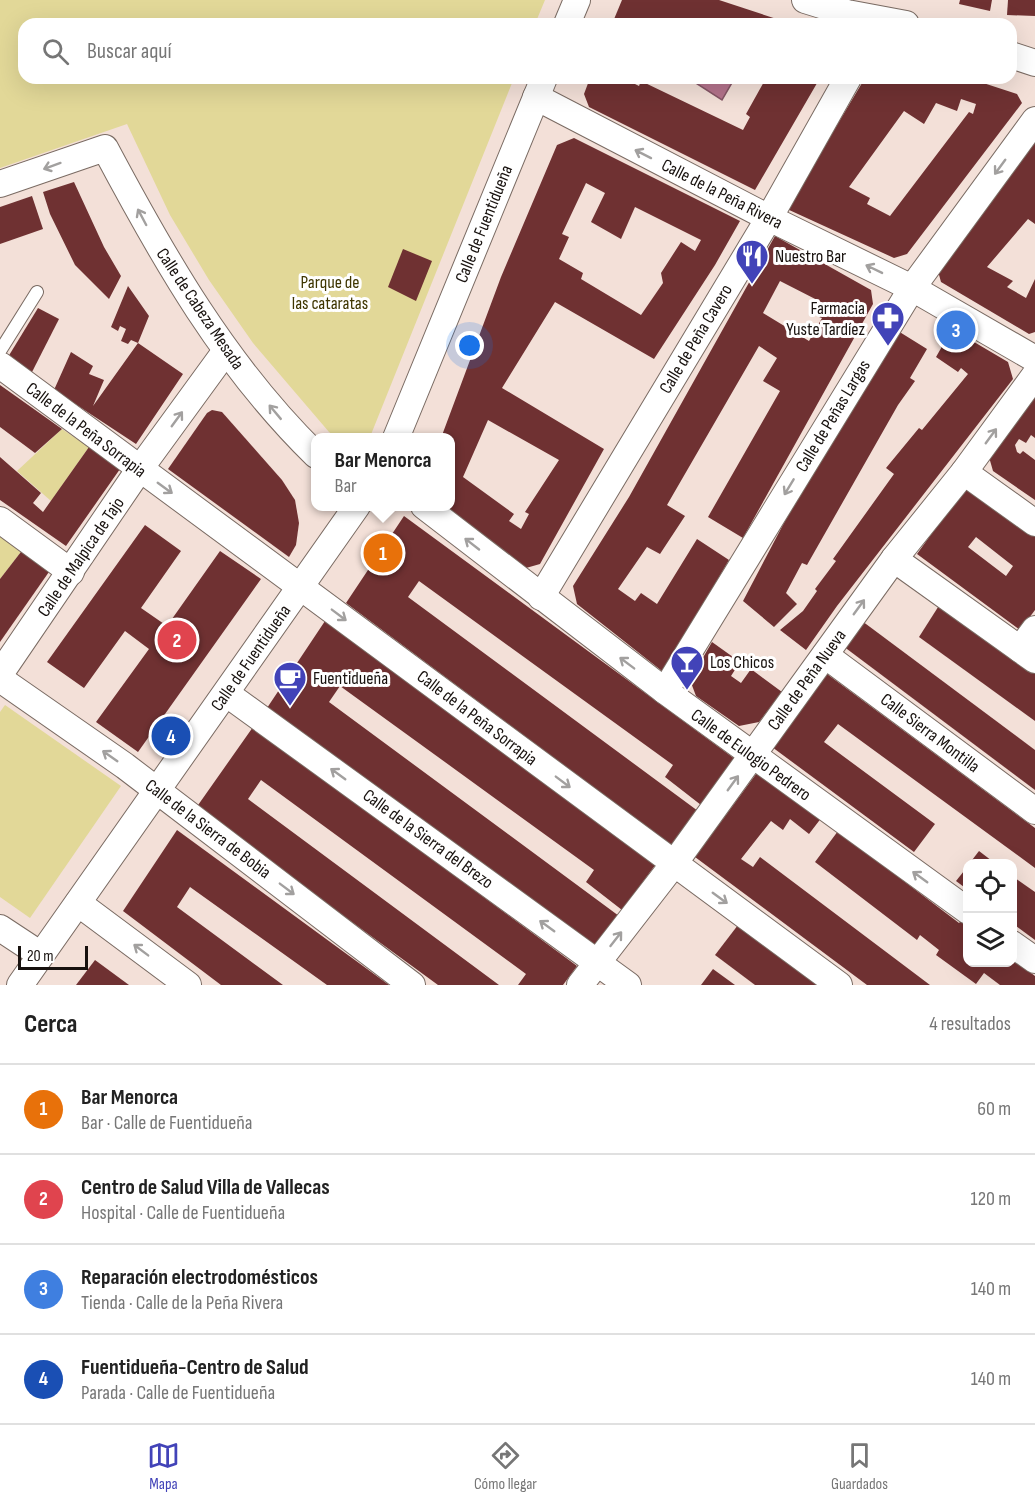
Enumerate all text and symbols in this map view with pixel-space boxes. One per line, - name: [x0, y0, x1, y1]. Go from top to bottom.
- search box: [18, 18, 1017, 84]
- icon: search: [39, 35, 72, 68]
- text: Buscar aquí: [87, 38, 172, 65]
- one-way arrow: [635, 148, 652, 160]
- street label: Calle de la Peña Rivera: [658, 155, 786, 234]
- one-way arrow: [994, 158, 1006, 174]
- one-way arrow: [43, 161, 62, 172]
- street label: Calle de Fuentidueña: [451, 162, 517, 286]
- one-way arrow: [136, 209, 147, 227]
- restaurant icon: Nuestro Bar: [734, 238, 770, 285]
- street label: Calle de Cabeza Mesada: [152, 244, 248, 374]
- place label: Nuestro Bar: [775, 246, 846, 267]
- one-way arrow: [865, 263, 883, 275]
- park label: Parque de las cataratas: [292, 272, 368, 314]
- street label: Calle de Peña Cavero: [655, 281, 737, 397]
- place label: Farmacia Yuste Tardíez: [786, 298, 866, 340]
- pharmacy icon: Farmacia Yuste Tardíez: [870, 300, 906, 347]
- pin: 3: [936, 308, 976, 352]
- your location: [455, 331, 484, 360]
- street label: Calle de Peñas Largas: [791, 356, 875, 476]
- street label: Calle de la Peña Sorrapia: [22, 378, 150, 482]
- one-way arrow: [269, 404, 282, 420]
- one-way arrow: [170, 411, 183, 427]
- one-way arrow: [984, 428, 997, 444]
- popup: [311, 433, 455, 511]
- text: Bar Menorca: [334, 447, 432, 474]
- text: Bar: [334, 474, 357, 498]
- one-way arrow: [783, 479, 796, 496]
- one-way arrow: [156, 482, 172, 494]
- street label: Calle de Malpica de Tajo: [33, 493, 129, 621]
- pin: 1: [364, 530, 403, 576]
- one-way arrow: [465, 538, 481, 550]
- one-way arrow: [853, 600, 865, 616]
- street label: Calle de Fuentidueña: [207, 601, 295, 715]
- one-way arrow: [331, 609, 347, 622]
- pin: 2: [158, 618, 196, 662]
- street label: Calle de Peña Nueva: [763, 625, 851, 735]
- bar icon: Los Chicos: [669, 644, 705, 691]
- place label: Los Chicos: [710, 652, 774, 673]
- one-way arrow: [620, 656, 636, 669]
- cafe icon: Fuentidueña: [272, 660, 308, 707]
- street label: Calle de la Peña Sorrapia: [413, 666, 541, 770]
- place label: Fuentidueña: [313, 668, 388, 689]
- street label: Calle Sierra Montilla: [876, 689, 984, 777]
- street label: Calle de Eulogio Pedrero: [687, 704, 815, 806]
- pin: 4: [152, 714, 190, 758]
- one-way arrow: [103, 750, 119, 762]
- one-way arrow: [331, 768, 347, 780]
- street label: Calle de la Sierra de Bobia: [141, 775, 275, 883]
- one-way arrow: [727, 775, 739, 791]
- one-way arrow: [554, 776, 570, 789]
- street label: Calle de la Sierra del Brezo: [359, 785, 497, 893]
- map controls: [963, 859, 1017, 967]
- button: locate: [963, 859, 1017, 913]
- one-way arrow: [913, 871, 929, 883]
- one-way arrow: [279, 883, 295, 896]
- one-way arrow: [711, 892, 727, 904]
- button: layers: [963, 913, 1017, 967]
- one-way arrow: [540, 920, 556, 932]
- one-way arrow: [610, 931, 623, 947]
- scale bar: [18, 943, 88, 970]
- one-way arrow: [133, 943, 149, 956]
- text: 20 m: [27, 947, 54, 966]
- text: Cerca: [24, 1009, 77, 1040]
- text: 4 resultados: [929, 1012, 1011, 1036]
- text: Bar Menorca: [81, 1084, 178, 1111]
- text: 1: [40, 1097, 47, 1121]
- text: 60 m: [977, 1097, 1011, 1121]
- text: Bar · Calle de Fuentidueña: [81, 1111, 253, 1135]
- text: Centro de Salud Villa de Vallecas: [81, 1174, 330, 1201]
- text: 2: [39, 1187, 48, 1211]
- text: 120 m: [971, 1187, 1011, 1211]
- text: Hospital · Calle de Fuentidueña: [81, 1201, 285, 1225]
- text: Reparación electrodomésticos: [81, 1264, 318, 1291]
- text: 3: [39, 1277, 48, 1301]
- text: 140 m: [971, 1277, 1011, 1301]
- text: Tienda · Calle de la Peña Rivera: [81, 1291, 283, 1315]
- text: Fuentidueña-Centro de Salud: [81, 1354, 309, 1381]
- text: 4: [39, 1367, 48, 1391]
- text: 140 m: [971, 1367, 1011, 1391]
- text: Parada · Calle de Fuentidueña: [81, 1381, 275, 1405]
- tab: Mapa: [147, 1439, 180, 1494]
- tab: Cómo llegar: [474, 1439, 537, 1494]
- tab: Guardados: [831, 1439, 888, 1494]

